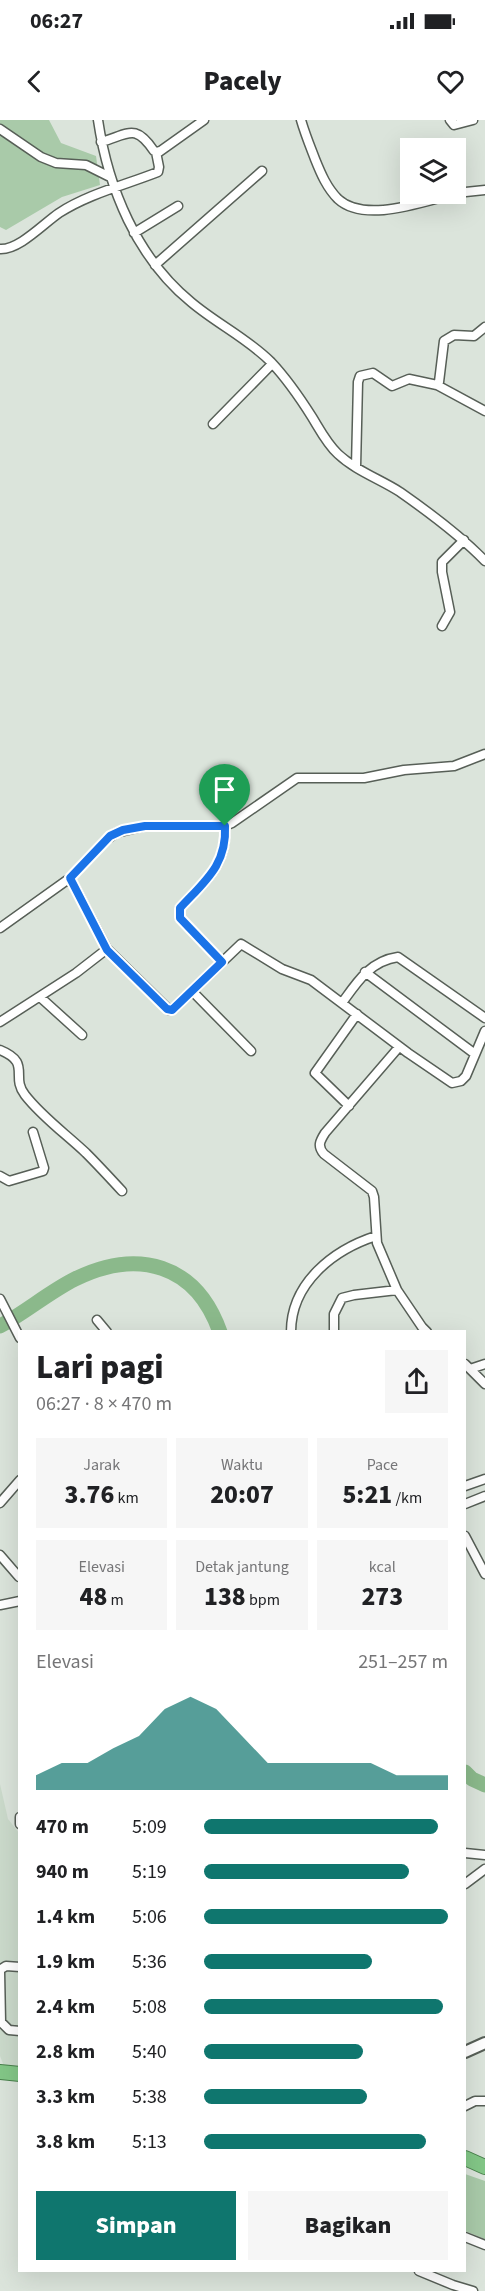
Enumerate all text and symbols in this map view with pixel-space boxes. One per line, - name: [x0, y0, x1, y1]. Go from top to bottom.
- text: 06:27: [30, 5, 83, 37]
- text: Pacely: [203, 62, 282, 101]
- icon: back: [18, 65, 51, 98]
- icon: heart: [434, 65, 467, 98]
- map controls: [400, 138, 466, 204]
- button: layers: [400, 138, 466, 204]
- pin: [199, 764, 250, 826]
- icon: arrive: [208, 773, 241, 806]
- text: Lari pagi: [36, 1344, 164, 1391]
- button: share: [385, 1350, 448, 1413]
- text: 06:27 · 8 × 470 m: [36, 1390, 172, 1418]
- text: Jarak: [83, 1454, 120, 1476]
- text: Waktu: [221, 1454, 263, 1476]
- text: Pace: [367, 1454, 398, 1476]
- text: 3.76: [65, 1476, 114, 1513]
- text: 20:07: [210, 1476, 274, 1513]
- text: 5:21: [342, 1476, 392, 1513]
- text: km: [114, 1487, 139, 1509]
- text: /km: [392, 1487, 422, 1509]
- text: Elevasi: [78, 1556, 125, 1578]
- text: Detak jantung: [195, 1556, 289, 1578]
- text: kcal: [369, 1556, 396, 1578]
- text: 48: [80, 1578, 107, 1615]
- text: 138: [204, 1578, 246, 1615]
- text: 273: [361, 1578, 403, 1615]
- text: m: [107, 1589, 124, 1611]
- text: bpm: [246, 1589, 280, 1611]
- text: Elevasi: [36, 1648, 94, 1676]
- text: 251–257 m: [358, 1648, 448, 1676]
- text: 470 m: [36, 1813, 89, 1841]
- text: 5:09: [132, 1813, 167, 1841]
- text: 940 m: [36, 1858, 89, 1886]
- text: 5:19: [132, 1858, 167, 1886]
- text: 1.4 km: [36, 1903, 95, 1931]
- text: 5:06: [132, 1903, 167, 1931]
- text: 1.9 km: [36, 1948, 95, 1976]
- text: 5:36: [132, 1948, 167, 1976]
- text: 2.4 km: [36, 1993, 95, 2021]
- text: 5:08: [132, 1993, 167, 2021]
- text: 2.8 km: [36, 2038, 95, 2066]
- text: 5:40: [132, 2038, 167, 2066]
- text: 3.3 km: [36, 2083, 95, 2111]
- text: 5:38: [132, 2083, 167, 2111]
- text: 3.8 km: [36, 2128, 95, 2156]
- text: 5:13: [132, 2128, 167, 2156]
- button: Simpan: [36, 2191, 236, 2260]
- button: Bagikan: [248, 2191, 448, 2260]

